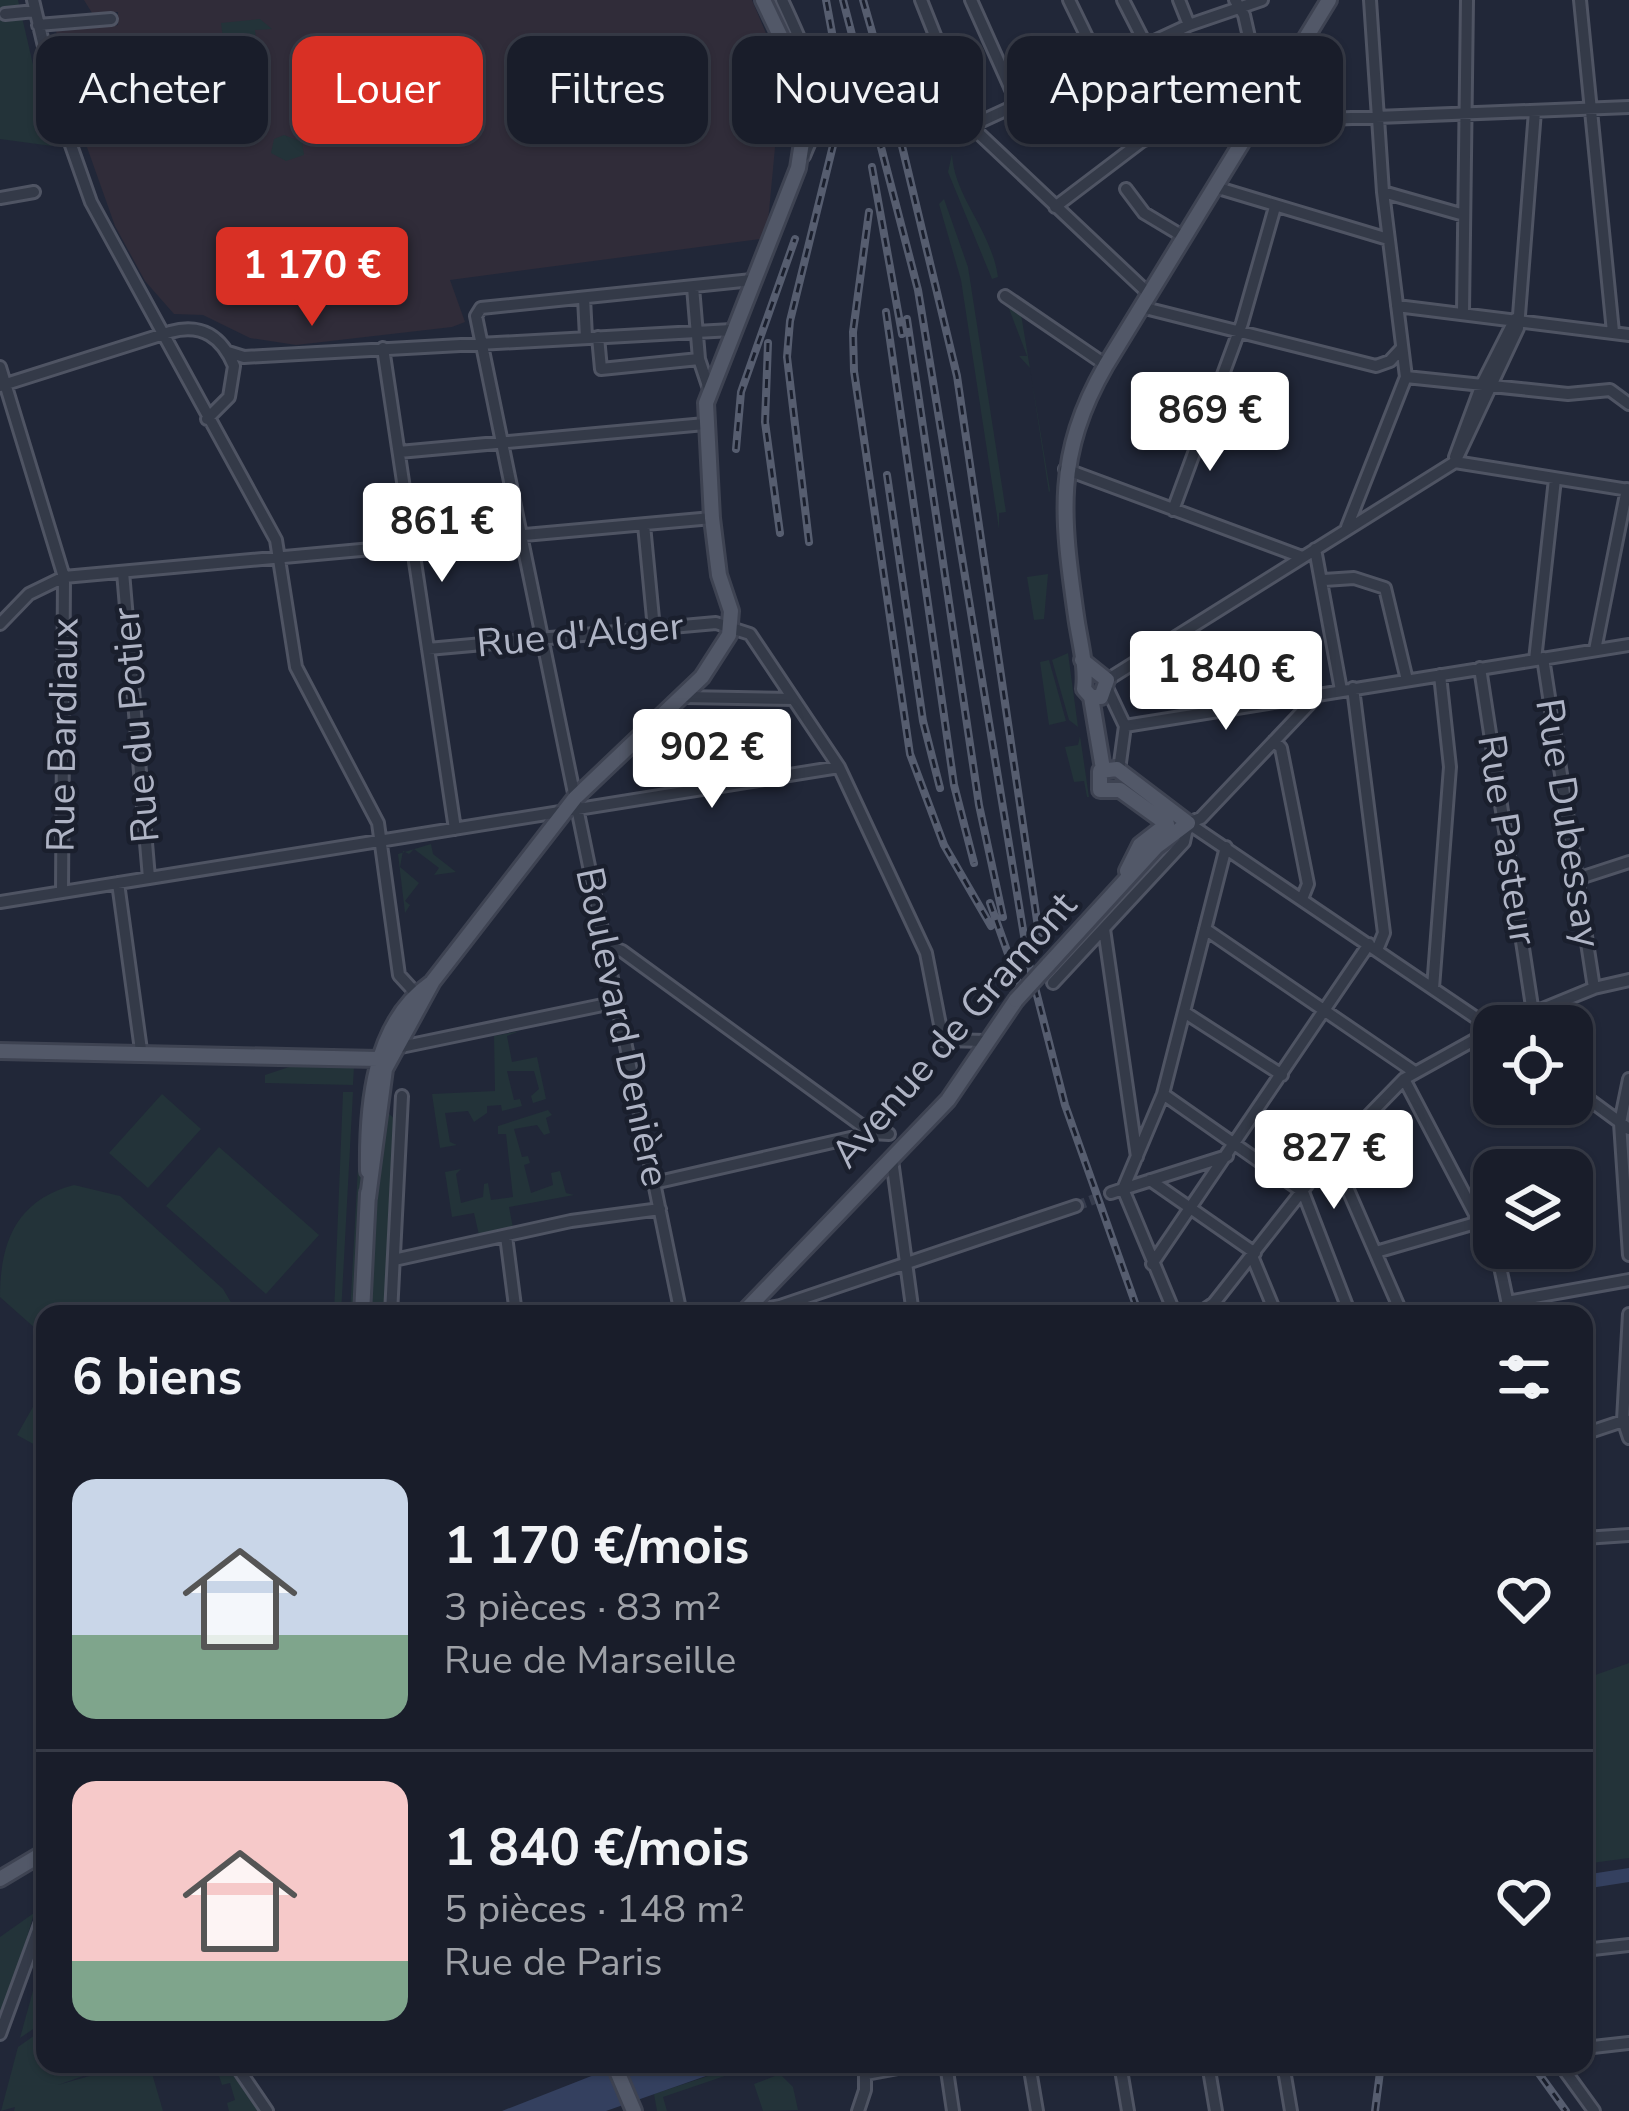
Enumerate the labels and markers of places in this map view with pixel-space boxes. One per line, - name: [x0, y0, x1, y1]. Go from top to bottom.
- pin: 1 170 €: [201, 227, 423, 329]
- pin: 869 €: [1126, 372, 1294, 474]
- pin: 861 €: [358, 483, 526, 585]
- pin: 1 840 €: [1115, 631, 1337, 733]
- pin: 902 €: [628, 709, 796, 811]
- pin: 827 €: [1250, 1110, 1418, 1212]

